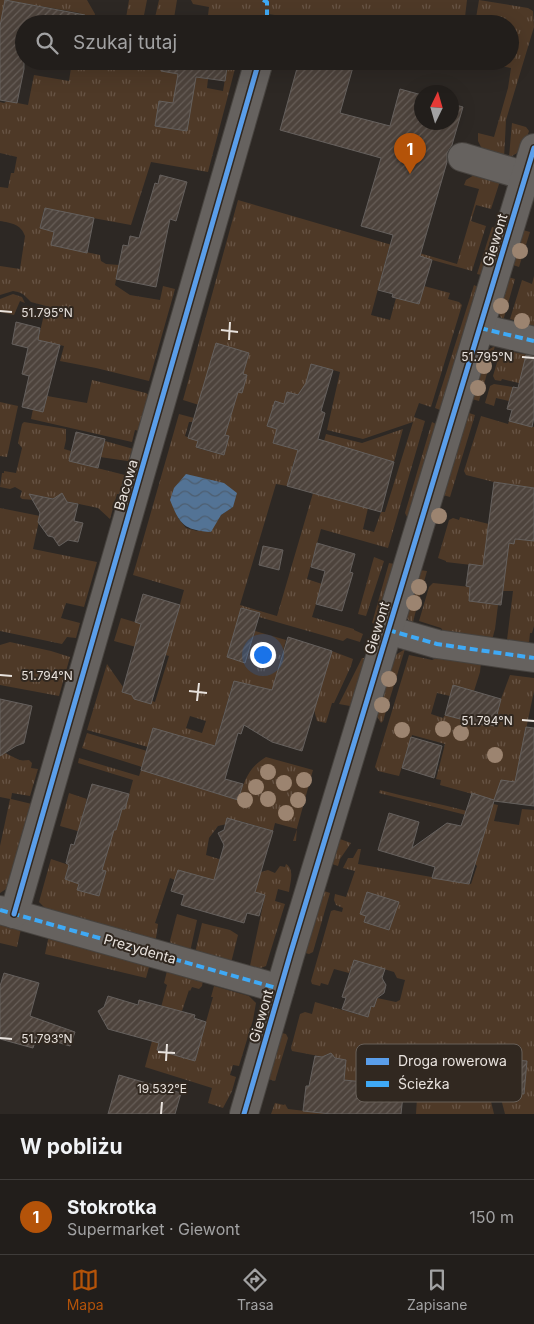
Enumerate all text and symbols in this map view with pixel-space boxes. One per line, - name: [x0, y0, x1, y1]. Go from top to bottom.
- search box: [15, 15, 519, 70]
- icon: search: [33, 29, 61, 57]
- text: Szukaj tutaj: [73, 31, 177, 54]
- north arrow: [414, 85, 459, 130]
- pin: 1: [394, 133, 426, 174]
- street label: Giewont: [478, 211, 511, 268]
- text: 51.795°N: [21, 305, 73, 320]
- text: 51.795°N: [461, 349, 513, 364]
- street label: Bacowa: [110, 457, 141, 512]
- street label: Giewont: [360, 599, 393, 656]
- your location: [250, 642, 276, 668]
- text: 51.794°N: [21, 668, 73, 683]
- text: 51.794°N: [461, 713, 513, 728]
- street label: Prezydenta: [102, 930, 178, 967]
- street label: Giewont: [245, 987, 276, 1044]
- text: 51.793°N: [21, 1031, 73, 1046]
- legend: [356, 1044, 522, 1102]
- text: Droga rowerowa: [398, 1052, 507, 1069]
- text: Ścieżka: [398, 1075, 450, 1092]
- text: 19.532°E: [137, 1081, 187, 1096]
- text: W pobliżu: [20, 1134, 123, 1159]
- text: Stokrotka: [67, 1196, 157, 1219]
- text: 1: [33, 1207, 39, 1227]
- text: 150 m: [469, 1207, 514, 1227]
- text: Supermarket · Giewont: [67, 1219, 240, 1239]
- tab: Mapa: [67, 1266, 104, 1313]
- tab: Trasa: [237, 1266, 274, 1313]
- tab: Zapisane: [407, 1266, 467, 1313]

